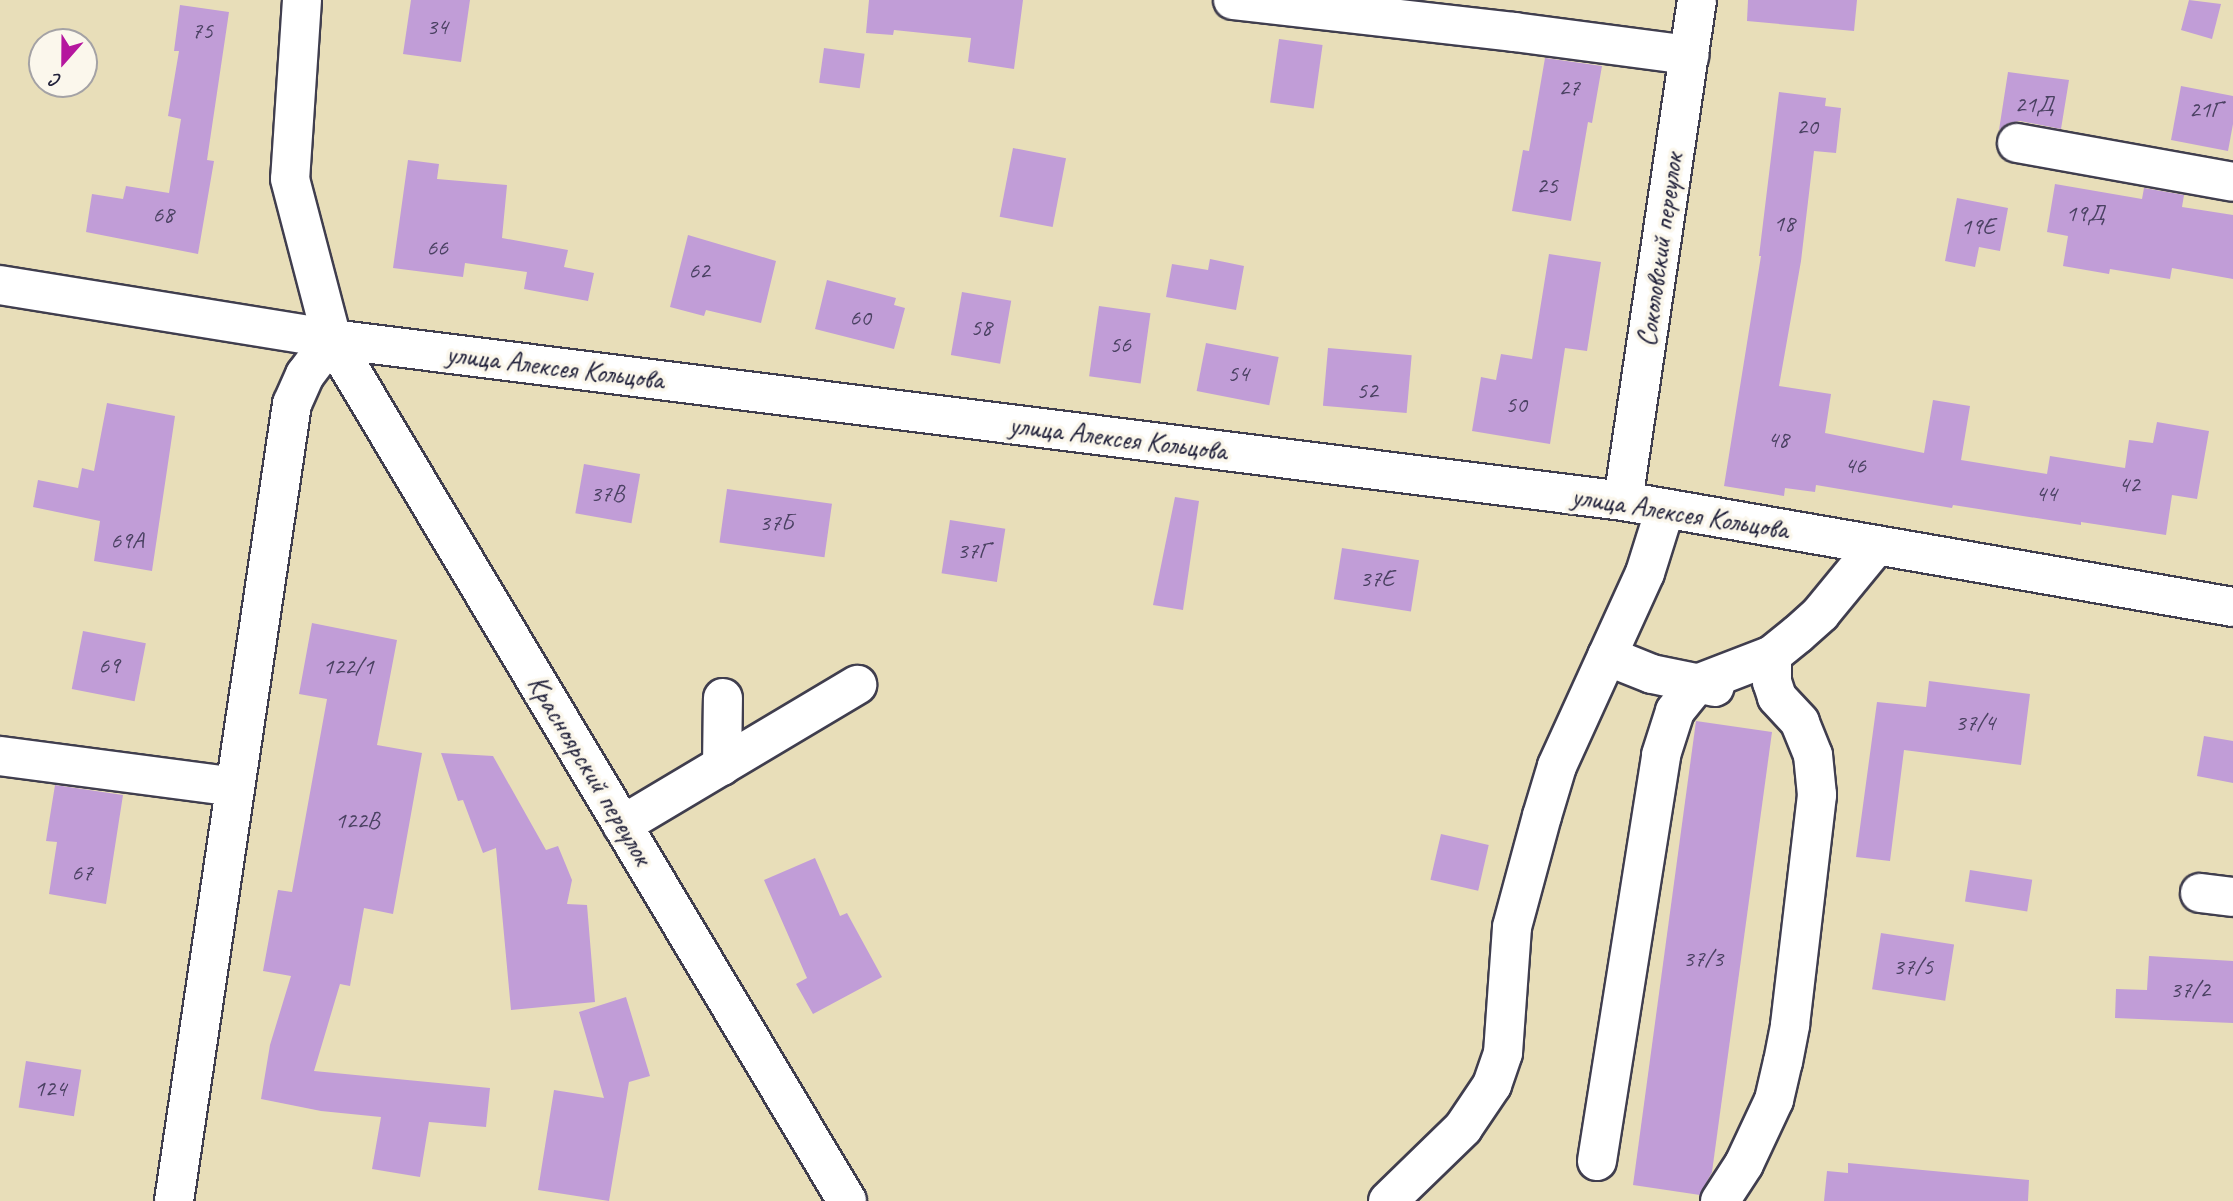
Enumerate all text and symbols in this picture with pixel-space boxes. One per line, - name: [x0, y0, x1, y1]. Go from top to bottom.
- house number: 34: [426, 13, 448, 41]
- house number: 75: [191, 17, 213, 45]
- north arrow: [28, 28, 98, 98]
- text: С: [48, 68, 65, 94]
- house number: 27: [1558, 74, 1580, 102]
- house number: 21Д: [2015, 91, 2053, 119]
- house number: 21Г: [2189, 96, 2221, 124]
- house number: 20: [1796, 113, 1818, 141]
- street label: Соколовский переулок: [1630, 151, 1690, 349]
- house number: 25: [1536, 172, 1558, 200]
- house number: 19Д: [2066, 200, 2104, 228]
- house number: 68: [152, 201, 174, 229]
- house number: 18: [1773, 210, 1795, 238]
- house number: 19Е: [1961, 213, 1995, 241]
- house number: 66: [426, 234, 448, 262]
- house number: 62: [688, 257, 710, 285]
- house number: 60: [849, 304, 871, 332]
- house number: 58: [970, 314, 992, 342]
- house number: 56: [1109, 331, 1131, 359]
- street label: улица Алексея Кольцова: [444, 337, 666, 397]
- house number: 54: [1227, 360, 1249, 388]
- house number: 52: [1356, 377, 1378, 405]
- house number: 50: [1505, 391, 1527, 419]
- street label: улица Алексея Кольцова: [1007, 408, 1229, 468]
- house number: 48: [1767, 426, 1789, 454]
- house number: 46: [1844, 452, 1866, 480]
- house number: 42: [2118, 471, 2140, 499]
- street label: улица Алексея Кольцова: [1569, 479, 1791, 547]
- house number: 37В: [590, 480, 624, 508]
- house number: 44: [2035, 480, 2057, 508]
- house number: 37Б: [759, 509, 793, 537]
- house number: 69А: [110, 527, 144, 555]
- house number: 37Г: [957, 537, 989, 565]
- house number: 37Е: [1360, 565, 1394, 593]
- house number: 69: [98, 652, 120, 680]
- house number: 122/1: [322, 653, 374, 681]
- street label: Красноярский переулок: [520, 669, 660, 871]
- house number: 37/4: [1955, 709, 1995, 737]
- house number: 122В: [335, 807, 379, 835]
- house number: 67: [71, 859, 93, 887]
- house number: 37/3: [1683, 945, 1723, 973]
- house number: 37/5: [1893, 953, 1933, 981]
- house number: 37/2: [2170, 976, 2210, 1004]
- house number: 124: [34, 1075, 66, 1103]

